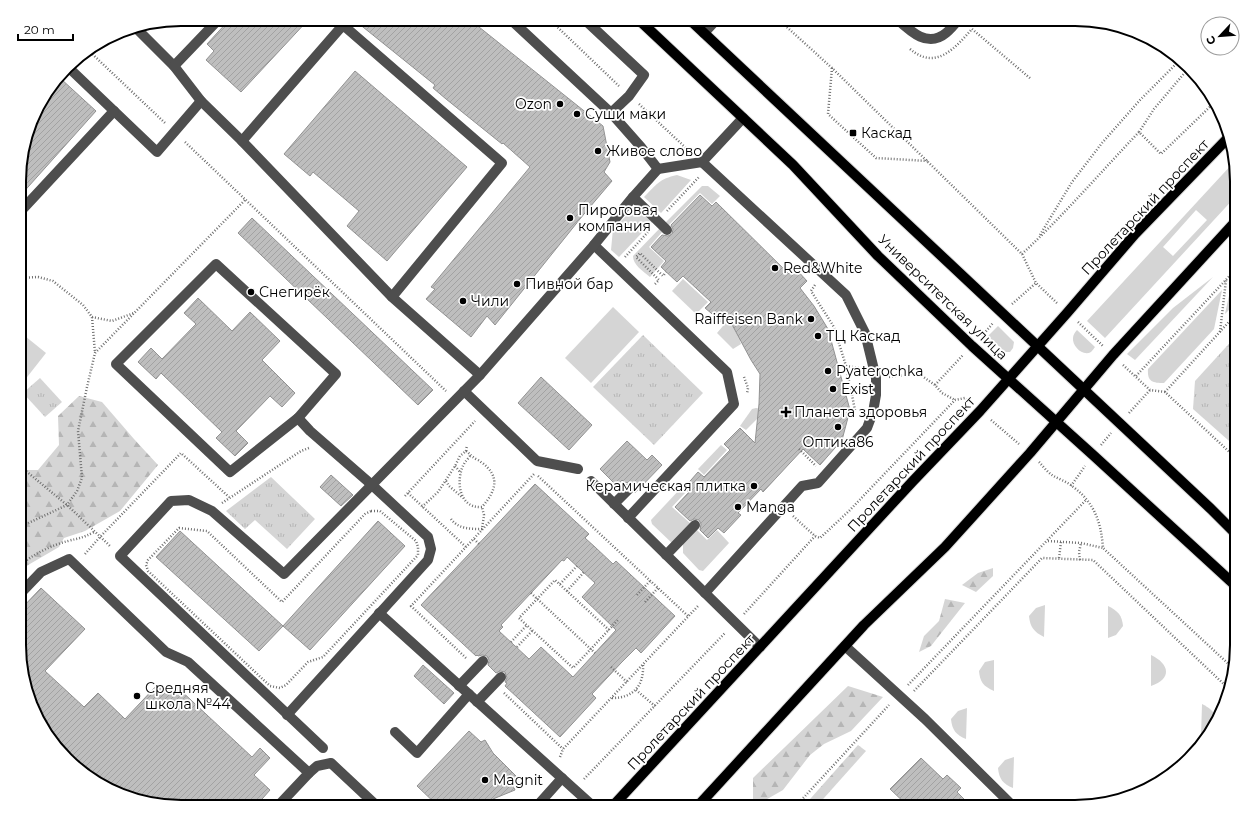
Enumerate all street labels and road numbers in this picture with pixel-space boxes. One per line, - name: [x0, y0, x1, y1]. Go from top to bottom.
- street label: Пролетарский проспект: [1077, 135, 1213, 279]
- street label: Университетская улица: [874, 230, 1012, 364]
- street label: Пролетарский проспект: [843, 392, 979, 536]
- street label: Пролетарский проспект: [623, 630, 759, 774]

